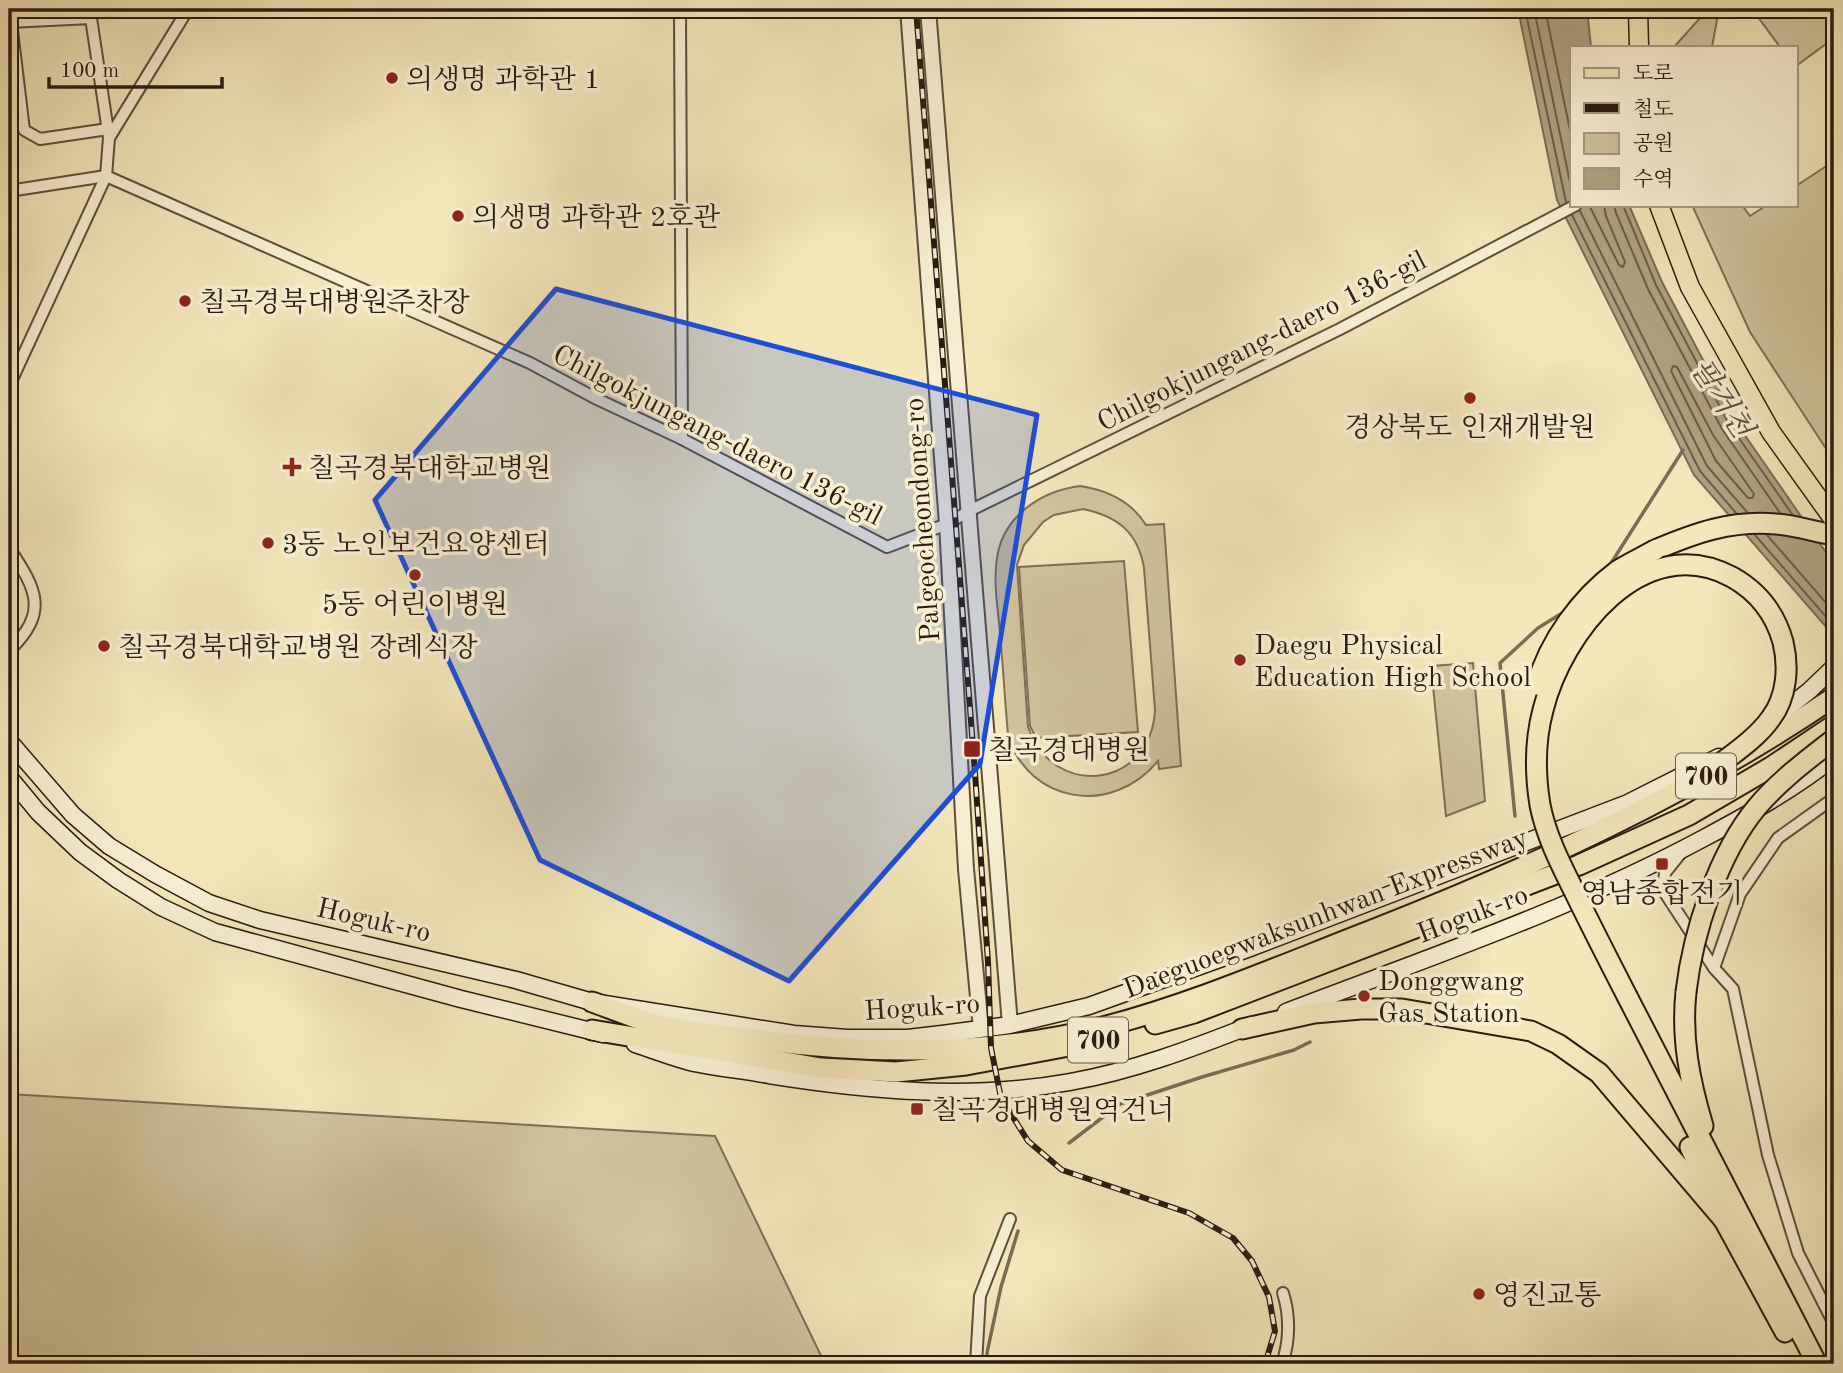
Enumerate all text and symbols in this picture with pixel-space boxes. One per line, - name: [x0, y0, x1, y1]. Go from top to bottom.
- scale bar: [49, 46, 222, 90]
- legend: [1570, 46, 1798, 206]
- text: 100 m: [60, 61, 119, 82]
- text: 도로: [1633, 63, 1674, 85]
- place label: 의생명 과학관 1: [406, 65, 600, 95]
- marker: 의생명 과학관 1: [384, 70, 400, 86]
- text: 철도: [1633, 98, 1674, 121]
- text: 공원: [1633, 132, 1674, 155]
- text: 수역: [1633, 168, 1674, 191]
- place label: 의생명 과학관 2호관: [472, 203, 720, 233]
- marker: 의생명 과학관 2호관: [450, 208, 466, 224]
- street label: Chilgokjungang-daero 136-gil: [1093, 247, 1431, 438]
- place label: 칠곡경북대병원주차장: [199, 287, 469, 318]
- marker: 칠곡경북대병원주차장: [177, 293, 193, 309]
- street label: Chilgokjungang-daero 136-gil: [548, 341, 886, 532]
- water label: 팔거천: [1684, 353, 1760, 445]
- marker: 경상북도 인재개발원: [1462, 390, 1478, 406]
- street label: Palgeocheondong-ro: [901, 397, 946, 643]
- place label: 경상북도 인재개발원: [1344, 412, 1596, 443]
- place label: 칠곡경북대학교병원: [308, 453, 551, 484]
- marker: 칠곡경북대학교병원: [282, 457, 302, 477]
- place label: 3동 노인보건요양센터: [282, 530, 550, 560]
- marker: 3동 노인보건요양센터: [260, 535, 276, 551]
- marker: 5동 어린이병원: [407, 567, 423, 583]
- place label: 5동 어린이병원: [322, 590, 508, 620]
- place label: 칠곡경북대학교병원 장례식장: [118, 632, 477, 663]
- place label: Daegu Physical Education High School: [1254, 633, 1531, 693]
- marker: 칠곡경북대학교병원 장례식장: [96, 638, 112, 654]
- marker: Daegu Physical Education High School: [1232, 652, 1248, 668]
- place label: 칠곡경대병원: [988, 736, 1150, 766]
- marker: 칠곡경대병원: [962, 739, 982, 759]
- road number: 700: [1676, 754, 1736, 798]
- street label: Daeguoegwaksunhwan Expressway: [1120, 824, 1532, 1005]
- marker: 영남종합전기: [1654, 856, 1670, 872]
- place label: 영남종합전기: [1581, 879, 1743, 909]
- street label: Hoguk-ro: [1414, 882, 1532, 950]
- street label: Hoguk-ro: [314, 895, 433, 949]
- place label: Donggwang Gas Station: [1378, 969, 1524, 1029]
- marker: Donggwang Gas Station: [1356, 988, 1372, 1004]
- street label: Hoguk-ro: [863, 991, 981, 1027]
- road number: 700: [1068, 1018, 1128, 1063]
- place label: 칠곡경대병원역건너: [931, 1096, 1174, 1126]
- marker: 칠곡경대병원역건너: [909, 1101, 925, 1117]
- place label: 영진교통: [1493, 1281, 1601, 1311]
- marker: 영진교통: [1471, 1286, 1487, 1302]

